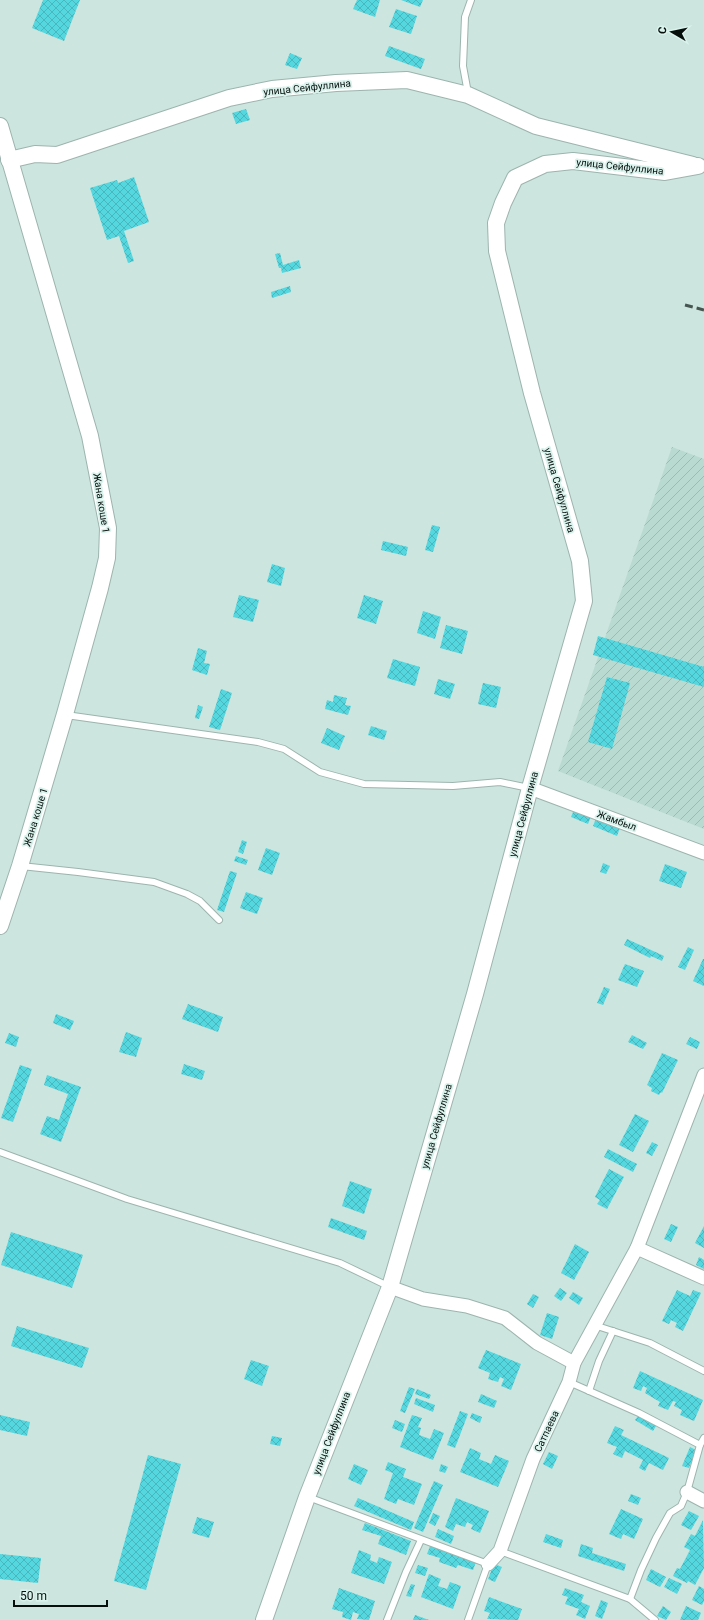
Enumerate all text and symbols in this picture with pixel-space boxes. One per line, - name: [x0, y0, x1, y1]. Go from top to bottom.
- north arrow: [652, 12, 692, 52]
- text: С: [656, 26, 670, 35]
- street label: улица Сейфуллина: [263, 77, 351, 98]
- street label: улица Сейфуллина: [576, 156, 664, 177]
- street label: улица Сейфуллина: [542, 446, 577, 534]
- street label: Жана коше 1: [91, 472, 112, 534]
- street label: улица Сейфуллина: [507, 770, 540, 858]
- street label: Жана коше 1: [21, 787, 50, 848]
- street label: Жамбыл: [596, 808, 638, 833]
- street label: улица Сейфуллина: [419, 1082, 454, 1170]
- street label: улица Сейфуллина: [311, 1390, 352, 1476]
- street label: Сатпаева: [532, 1409, 561, 1454]
- scale bar: [14, 1582, 107, 1608]
- text: 50 m: [20, 1589, 47, 1603]

